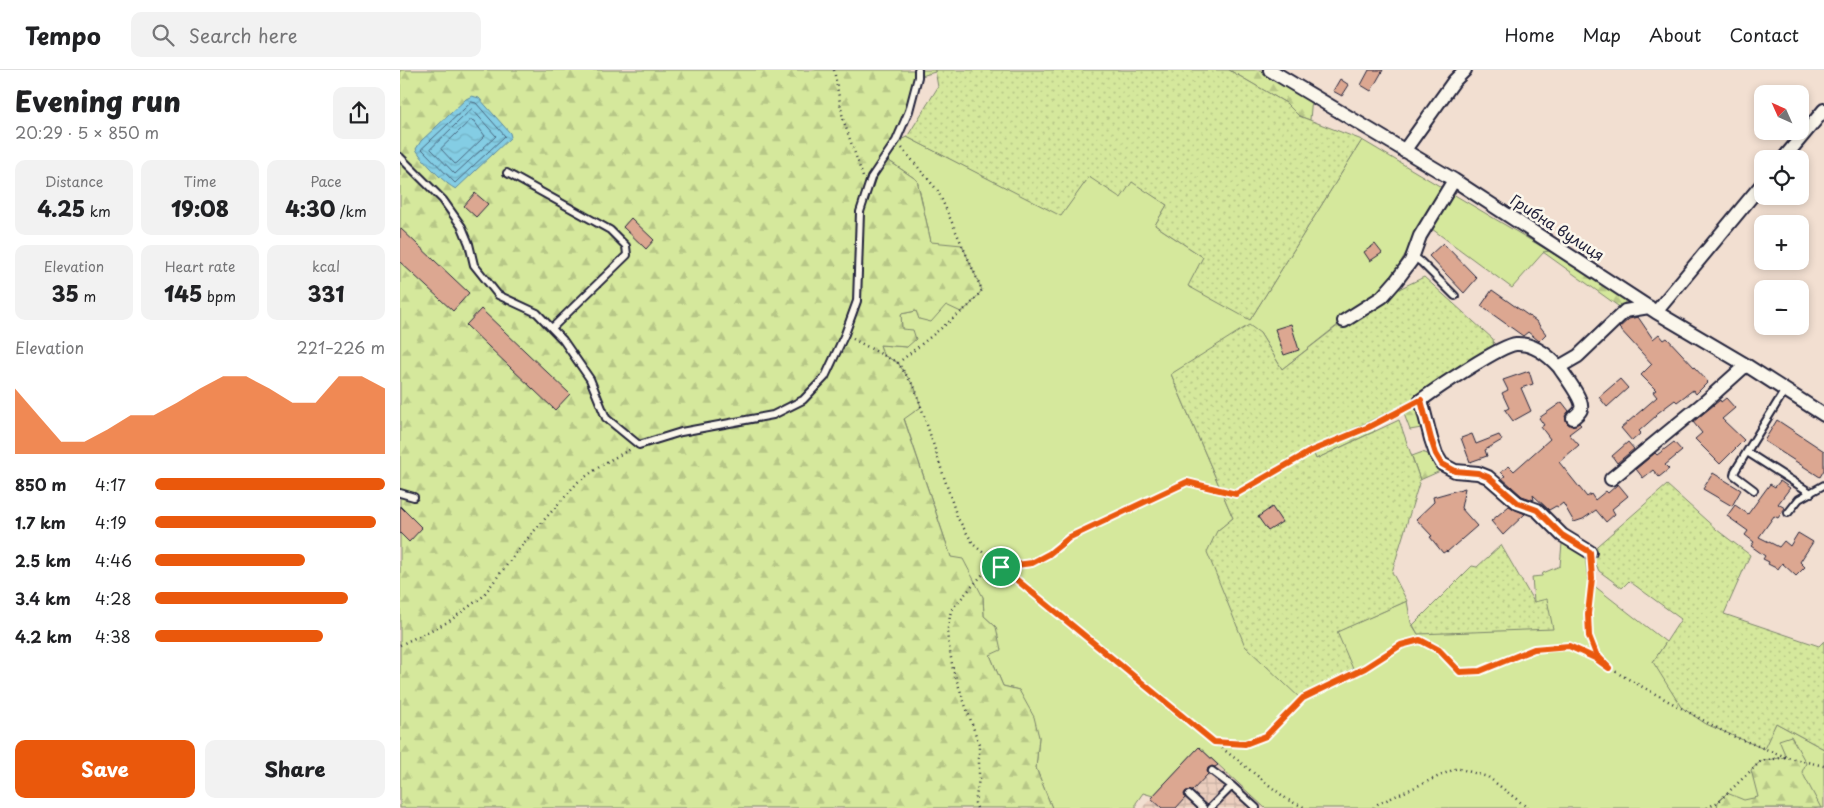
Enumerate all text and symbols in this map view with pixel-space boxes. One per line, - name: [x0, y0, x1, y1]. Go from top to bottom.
- search box: [131, 12, 481, 57]
- text: Tempo: [25, 17, 101, 53]
- icon: search: [149, 21, 177, 49]
- text: Search here: [189, 21, 297, 49]
- text: Home: [1504, 21, 1554, 48]
- text: Map: [1582, 21, 1621, 48]
- text: About: [1649, 21, 1701, 48]
- text: Contact: [1729, 21, 1799, 48]
- text: Evening run: [15, 79, 181, 122]
- north arrow: [1754, 85, 1809, 140]
- map controls: [1754, 85, 1809, 335]
- button: share: [333, 87, 385, 139]
- text: 20:29 · 5 × 850 m: [15, 120, 159, 144]
- button: locate: [1754, 150, 1809, 205]
- text: Distance: [45, 171, 103, 192]
- text: Time: [183, 171, 217, 192]
- text: Pace: [310, 171, 342, 192]
- street label: Грибна вулиця: [1506, 188, 1609, 266]
- text: 4.25: [37, 192, 85, 224]
- text: 19:08: [171, 192, 229, 224]
- text: 4:30: [285, 192, 335, 224]
- text: km: [85, 201, 111, 222]
- text: /km: [335, 201, 367, 222]
- button: +: [1754, 215, 1809, 270]
- text: Elevation: [44, 256, 104, 277]
- text: Heart rate: [165, 256, 235, 277]
- text: kcal: [312, 256, 340, 277]
- text: 35: [52, 277, 79, 309]
- text: 145: [164, 277, 202, 309]
- text: 331: [308, 277, 344, 309]
- button: −: [1754, 280, 1809, 335]
- text: m: [79, 286, 96, 307]
- text: bpm: [202, 286, 236, 307]
- text: Elevation: [15, 335, 84, 359]
- text: 221–226 m: [297, 335, 385, 359]
- text: 850 m: [15, 472, 66, 496]
- text: 4:17: [95, 472, 126, 496]
- text: 1.7 km: [15, 510, 66, 534]
- text: 4:19: [95, 510, 127, 534]
- pin: [980, 546, 1022, 588]
- text: 2.5 km: [15, 548, 71, 572]
- text: 4:46: [95, 548, 132, 572]
- icon: arrive: [987, 553, 1015, 581]
- text: 3.4 km: [15, 586, 71, 610]
- text: 4:28: [95, 586, 131, 610]
- text: 4.2 km: [15, 624, 72, 648]
- text: 4:38: [95, 624, 131, 648]
- button: Save: [15, 740, 195, 798]
- button: Share: [205, 740, 385, 798]

